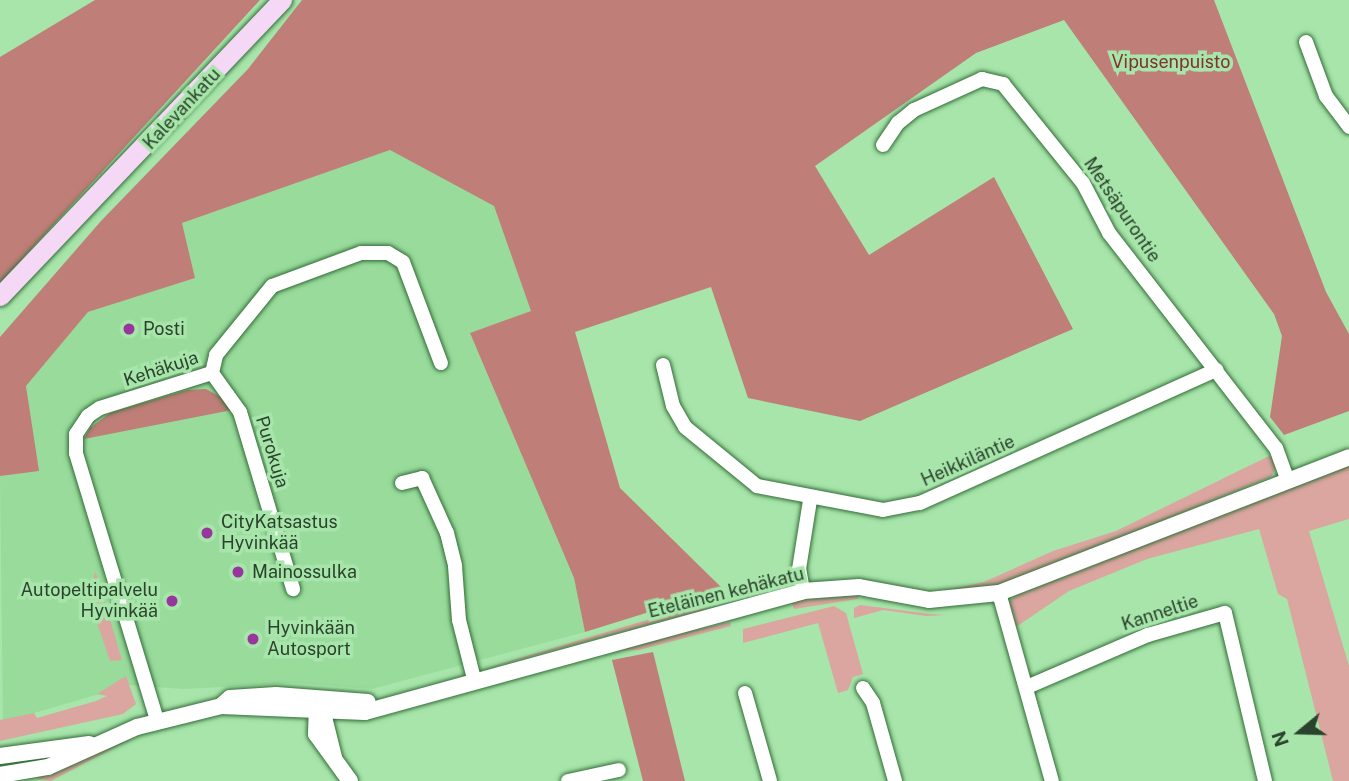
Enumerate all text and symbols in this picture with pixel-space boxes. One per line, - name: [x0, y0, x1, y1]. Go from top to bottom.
- park label: Vipusenpuisto: [1111, 51, 1231, 73]
- street label: Kalevankatu: [139, 64, 225, 154]
- street label: Metsäpurontie: [1079, 154, 1165, 266]
- place label: Posti: [143, 318, 185, 340]
- marker: Posti: [121, 321, 137, 337]
- street label: Kehäkuja: [121, 347, 201, 391]
- street label: Purokuja: [251, 413, 293, 491]
- street label: Heikkiläntie: [918, 431, 1018, 491]
- place label: CityKatsastus Hyvinkää: [221, 512, 338, 554]
- marker: CityKatsastus Hyvinkää: [199, 525, 215, 541]
- place label: Mainossulka: [252, 561, 357, 583]
- street label: Eteläinen kehäkatu: [646, 563, 806, 623]
- marker: Mainossulka: [230, 564, 246, 580]
- place label: Autopeltipalvelu Hyvinkää: [20, 580, 158, 622]
- street label: Kanneltie: [1119, 590, 1201, 636]
- marker: Autopeltipalvelu Hyvinkää: [164, 593, 180, 609]
- place label: Hyvinkään Autosport: [267, 618, 355, 660]
- marker: Hyvinkään Autosport: [245, 631, 261, 647]
- north arrow: [1265, 697, 1335, 767]
- text: N: [1267, 728, 1293, 749]

